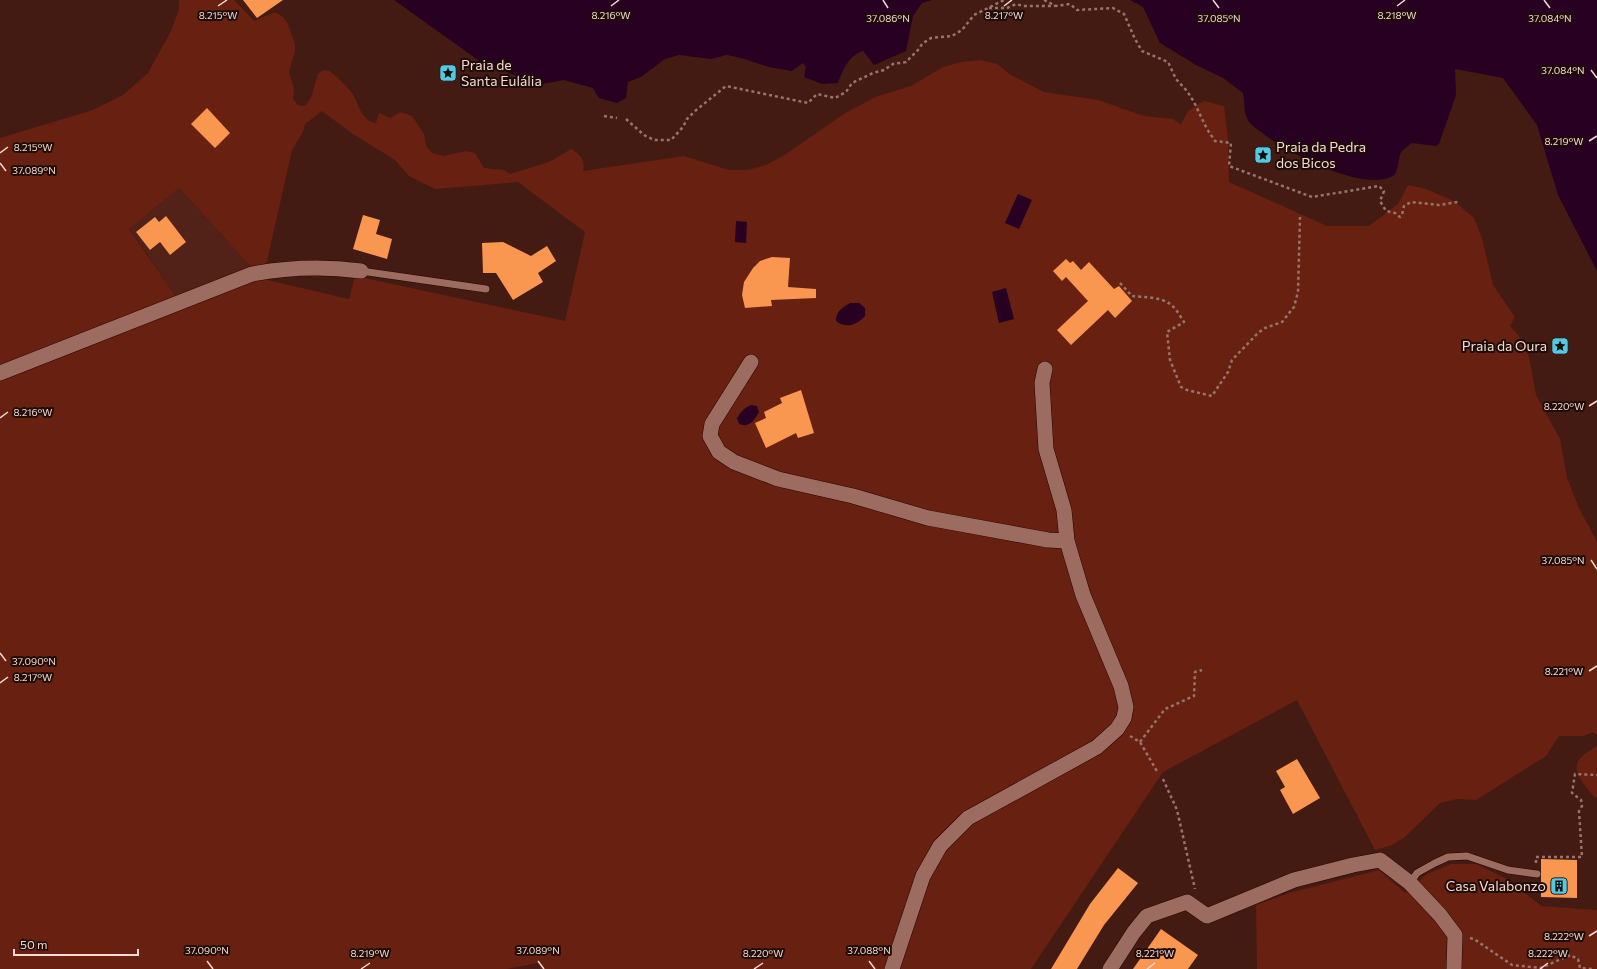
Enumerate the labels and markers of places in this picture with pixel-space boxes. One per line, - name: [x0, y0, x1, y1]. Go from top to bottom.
- place label: Praia de Santa Eulália: [461, 56, 542, 89]
- place icon: Praia de Santa Eulália: [438, 63, 458, 83]
- place label: Praia da Pedra dos Bicos: [1276, 138, 1366, 171]
- place icon: Praia da Pedra dos Bicos: [1253, 145, 1273, 165]
- place icon: Praia da Oura: [1550, 336, 1570, 356]
- place label: Praia da Oura: [1462, 337, 1547, 354]
- building icon: Casa Valabonzo: [1549, 876, 1569, 896]
- place label: Casa Valabonzo: [1446, 877, 1546, 894]

